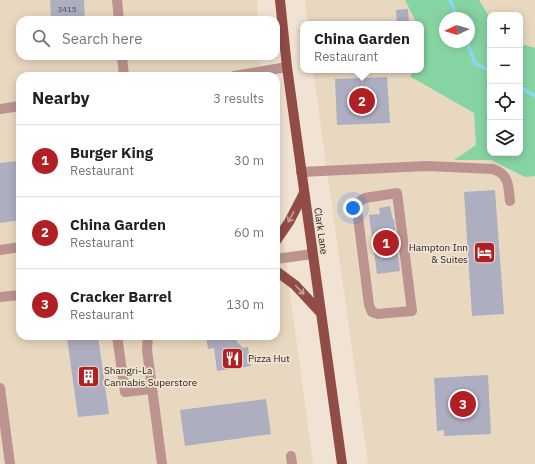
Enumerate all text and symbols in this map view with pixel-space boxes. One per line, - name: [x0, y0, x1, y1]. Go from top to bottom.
- house number: 3415: [57, 4, 77, 14]
- north arrow: [439, 12, 475, 48]
- map controls: [487, 12, 523, 156]
- button: +: [487, 12, 523, 48]
- search box: [16, 16, 280, 60]
- popup: [300, 21, 424, 73]
- icon: search: [30, 27, 52, 49]
- text: Search here: [62, 29, 142, 48]
- text: China Garden: [314, 29, 410, 48]
- text: Restaurant: [314, 48, 378, 65]
- button: −: [487, 48, 523, 84]
- button: locate: [487, 84, 523, 120]
- pin: 2: [349, 86, 375, 116]
- text: Nearby: [32, 87, 90, 109]
- text: 3 results: [213, 90, 264, 107]
- button: layers: [487, 120, 523, 156]
- text: Burger King: [70, 143, 153, 162]
- text: 1: [41, 152, 49, 169]
- text: 30 m: [234, 152, 264, 169]
- text: Restaurant: [70, 162, 134, 179]
- your location: [343, 198, 363, 218]
- street label: Clark Lane: [311, 207, 331, 256]
- one-way arrow: [287, 211, 294, 223]
- text: China Garden: [70, 215, 166, 234]
- text: 2: [41, 224, 49, 241]
- text: 60 m: [234, 224, 264, 241]
- pin: 1: [373, 228, 399, 258]
- text: Restaurant: [70, 234, 134, 251]
- hotel icon: Hampton Inn & Suites: [471, 240, 497, 266]
- place label: Hampton Inn & Suites: [409, 241, 468, 266]
- one-way arrow: [295, 285, 304, 295]
- text: Cracker Barrel: [70, 287, 172, 306]
- text: 3: [41, 296, 49, 313]
- text: 130 m: [226, 296, 264, 313]
- text: Restaurant: [70, 306, 134, 323]
- restaurant icon: Pizza Hut: [219, 345, 245, 371]
- place label: Pizza Hut: [248, 352, 290, 365]
- building icon: Shangri-La Cannabis Superstore: [75, 363, 101, 389]
- place label: Shangri-La Cannabis Superstore: [104, 364, 198, 389]
- pin: 3: [450, 389, 476, 419]

